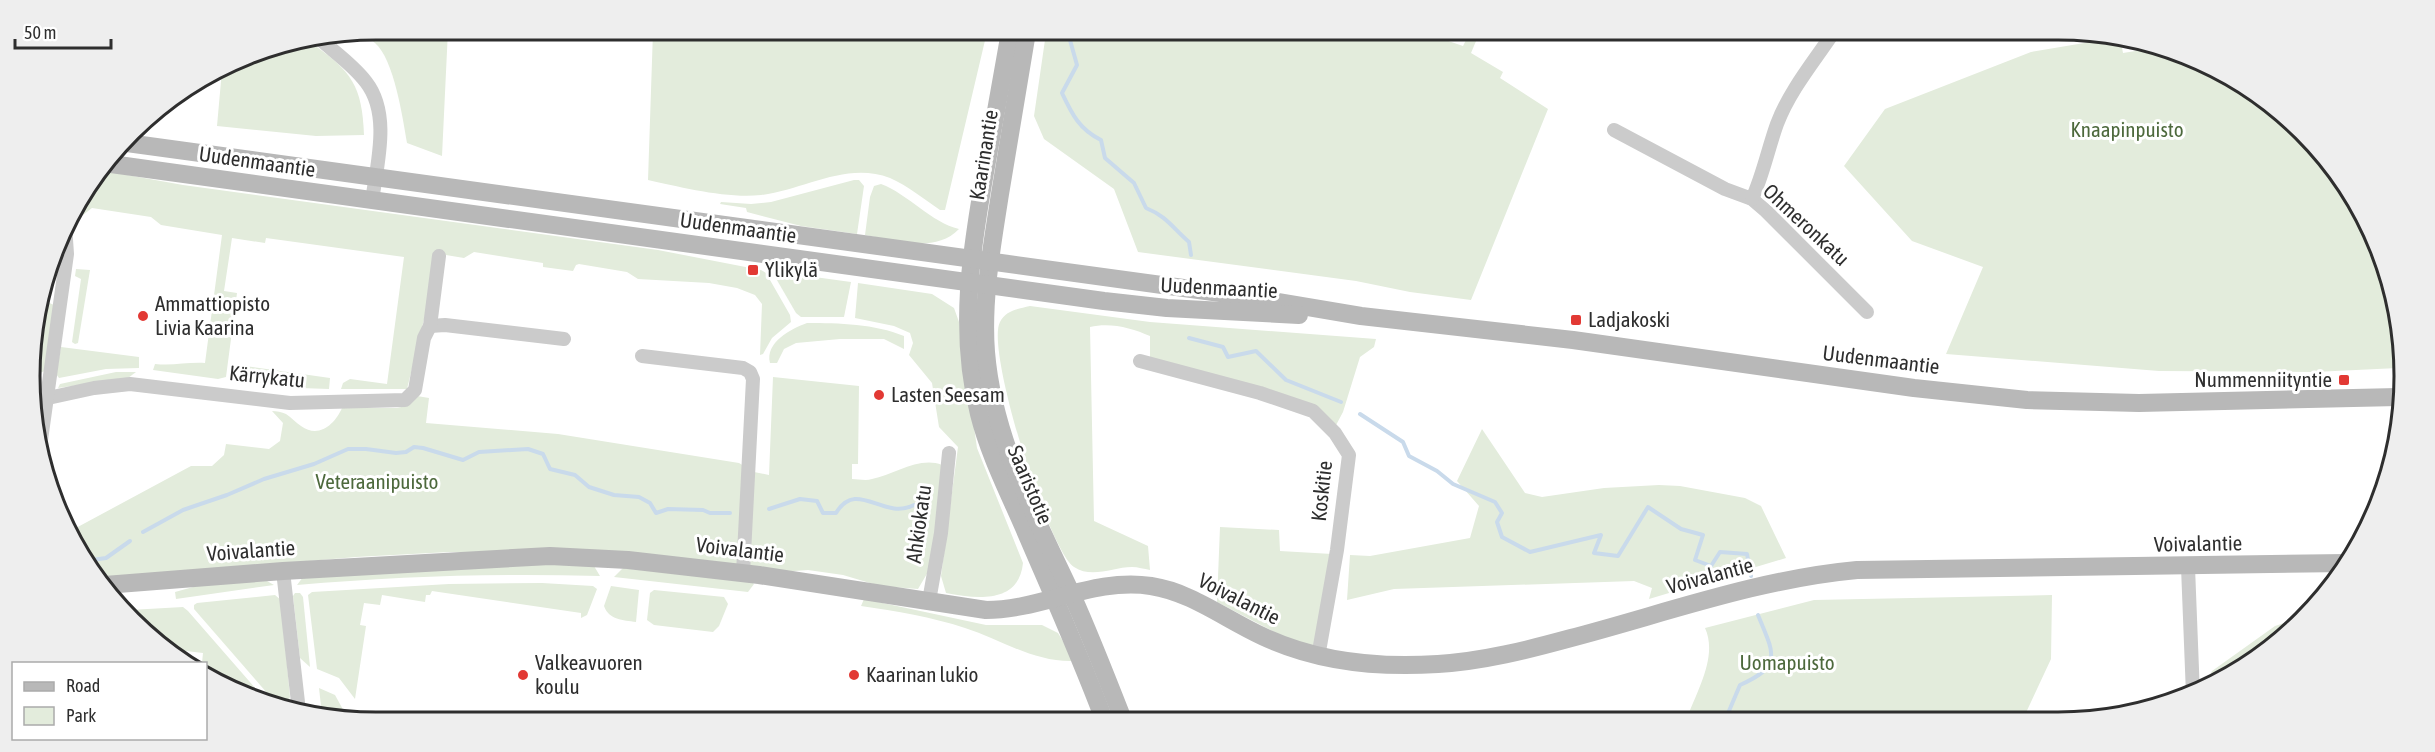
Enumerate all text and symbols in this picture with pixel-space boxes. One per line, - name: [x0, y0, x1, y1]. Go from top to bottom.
- scale bar: [15, 12, 111, 50]
- text: 50 m: [24, 22, 56, 43]
- street label: Kaarinantie: [964, 108, 1002, 202]
- park label: Knaapinpuisto: [2070, 117, 2184, 141]
- street label: Uudenmaantie: [197, 141, 317, 181]
- street label: Ohmeronkatu: [1759, 178, 1855, 270]
- street label: Uudenmaantie: [678, 207, 798, 247]
- place label: Ylikylä: [765, 257, 818, 281]
- marker: Ylikylä: [746, 263, 760, 277]
- street label: Uudenmaantie: [1160, 272, 1278, 302]
- place label: Ammattiopisto Livia Kaarina: [155, 291, 270, 339]
- place label: Ladjakoski: [1588, 307, 1670, 331]
- marker: Ammattiopisto Livia Kaarina: [136, 309, 150, 323]
- marker: Ladjakoski: [1569, 313, 1583, 327]
- street label: Uudenmaantie: [1821, 340, 1941, 378]
- street label: Kärrykatu: [228, 360, 306, 392]
- place label: Nummenniityntie: [2194, 367, 2332, 391]
- marker: Nummenniityntie: [2337, 373, 2351, 387]
- place label: Lasten Seesam: [891, 382, 1005, 406]
- marker: Lasten Seesam: [872, 388, 886, 402]
- street label: Saaristotie: [1004, 442, 1058, 527]
- street label: Koskitie: [1306, 459, 1336, 522]
- park label: Veteraanipuisto: [316, 469, 438, 493]
- street label: Ahkiokatu: [901, 483, 935, 565]
- street label: Voivalantie: [2154, 530, 2242, 556]
- street label: Voivalantie: [695, 532, 786, 566]
- street label: Voivalantie: [206, 535, 296, 565]
- street label: Voivalantie: [1664, 552, 1756, 598]
- street label: Voivalantie: [1195, 567, 1284, 629]
- place label: Valkeavuoren koulu: [535, 650, 643, 698]
- park label: Uomapuisto: [1739, 650, 1835, 674]
- legend: [12, 662, 207, 740]
- place label: Kaarinan lukio: [866, 662, 978, 686]
- marker: Valkeavuoren koulu: [516, 668, 530, 682]
- marker: Kaarinan lukio: [847, 668, 861, 682]
- text: Road: [66, 675, 100, 696]
- text: Park: [66, 705, 96, 726]

